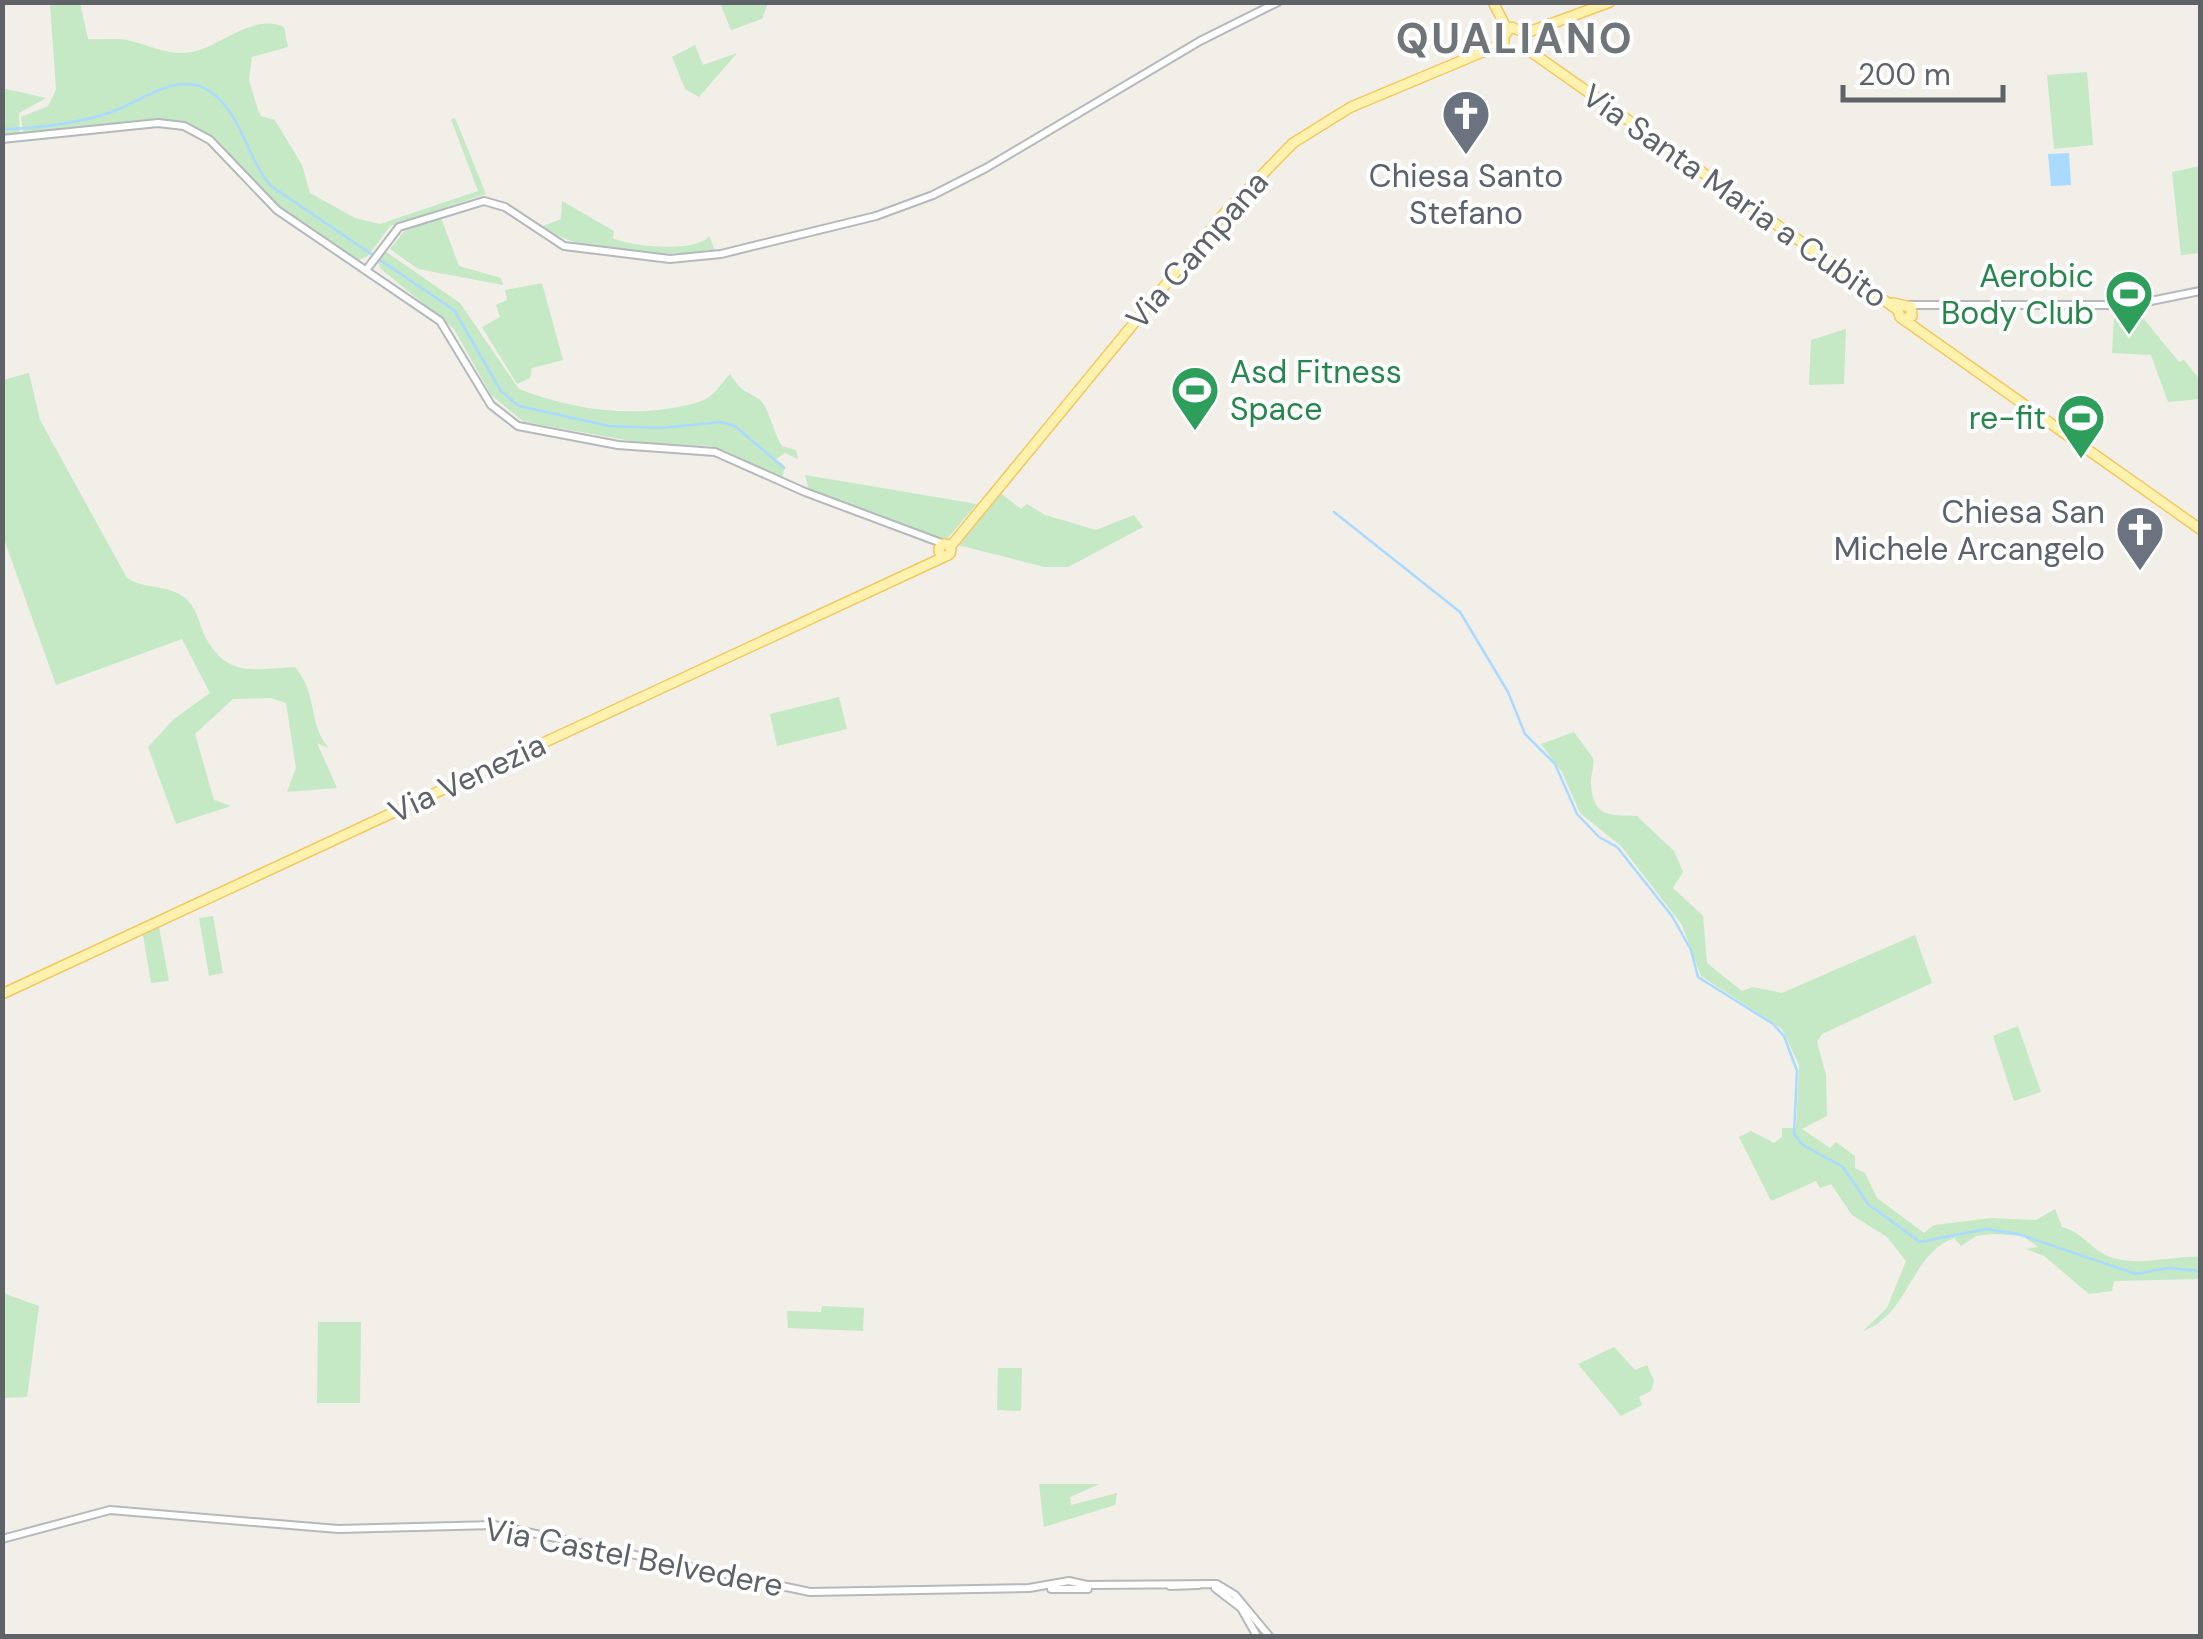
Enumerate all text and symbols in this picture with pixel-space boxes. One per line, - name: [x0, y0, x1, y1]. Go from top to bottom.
- district label: QUALIANO: [1396, 11, 1634, 66]
- scale bar: [1843, 40, 2003, 102]
- text: 200 m: [1858, 55, 1951, 94]
- street label: Via Santa Maria a Cubito: [1574, 75, 1896, 317]
- church icon: Chiesa Santo Stefano: [1440, 88, 1492, 156]
- place label: Chiesa Santo Stefano: [1369, 155, 1563, 234]
- street label: Via Campana: [1116, 162, 1278, 338]
- place label: Aerobic Body Club: [1941, 255, 2094, 334]
- sports icon: Aerobic Body Club: [2103, 268, 2155, 336]
- place label: Asd Fitness Space: [1230, 351, 1402, 430]
- sports icon: Asd Fitness Space: [1169, 364, 1221, 432]
- sports icon: re-fit: [2055, 392, 2107, 460]
- place label: re-fit: [1969, 397, 2046, 439]
- place label: Chiesa San Michele Arcangelo: [1834, 491, 2105, 570]
- church icon: Chiesa San Michele Arcangelo: [2114, 504, 2166, 572]
- street label: Via Venezia: [382, 723, 552, 833]
- street label: Via Castel Belvedere: [481, 1507, 787, 1607]

